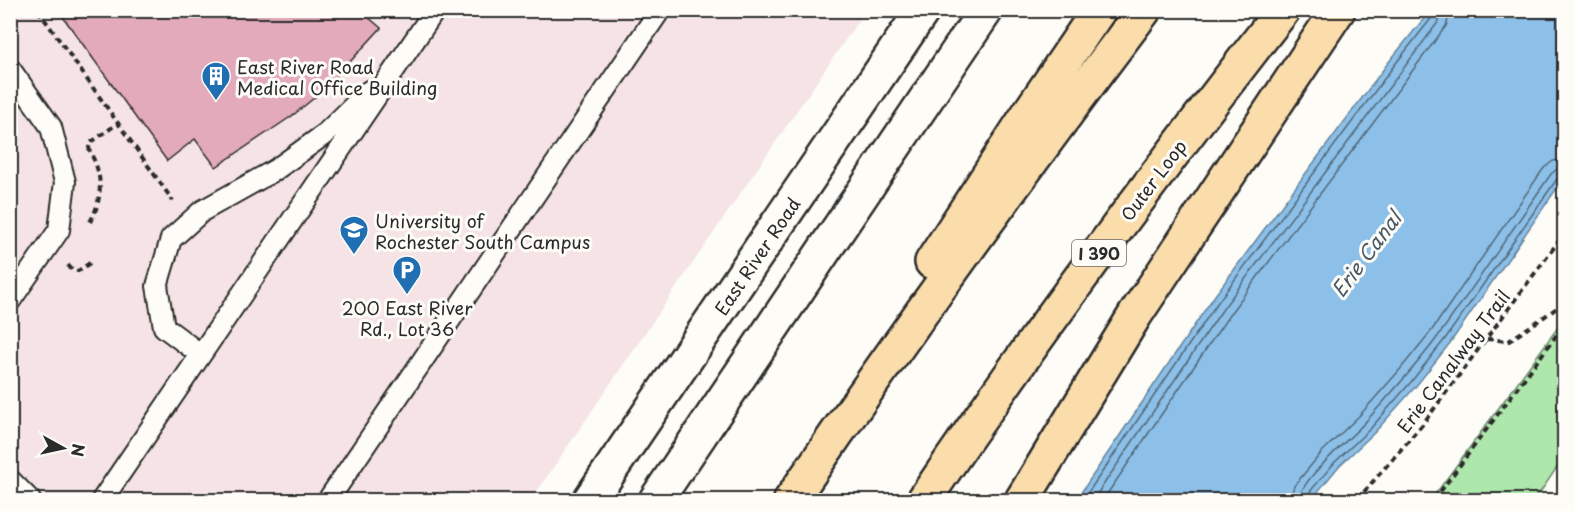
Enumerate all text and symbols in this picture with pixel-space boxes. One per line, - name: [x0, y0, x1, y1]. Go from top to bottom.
- place label: East River Road Medical Office Building: [237, 53, 437, 101]
- building icon: East River Road Medical Office Building: [200, 60, 232, 102]
- street label: Outer Loop: [1113, 134, 1193, 226]
- street label: East River Road: [708, 192, 806, 320]
- water label: Erie Canal: [1324, 202, 1410, 303]
- place label: University of Rochester South Campus: [375, 207, 590, 255]
- school or university icon: University of Rochester South Campus: [338, 214, 370, 256]
- road number: I 390: [1072, 240, 1126, 266]
- parking icon: 200 East River Rd., Lot 36: [391, 254, 423, 296]
- street label: Erie Canalway Trail: [1390, 284, 1516, 438]
- place label: 200 East River Rd., Lot 36: [342, 294, 473, 342]
- north arrow: [33, 418, 93, 478]
- text: N: [66, 442, 92, 458]

